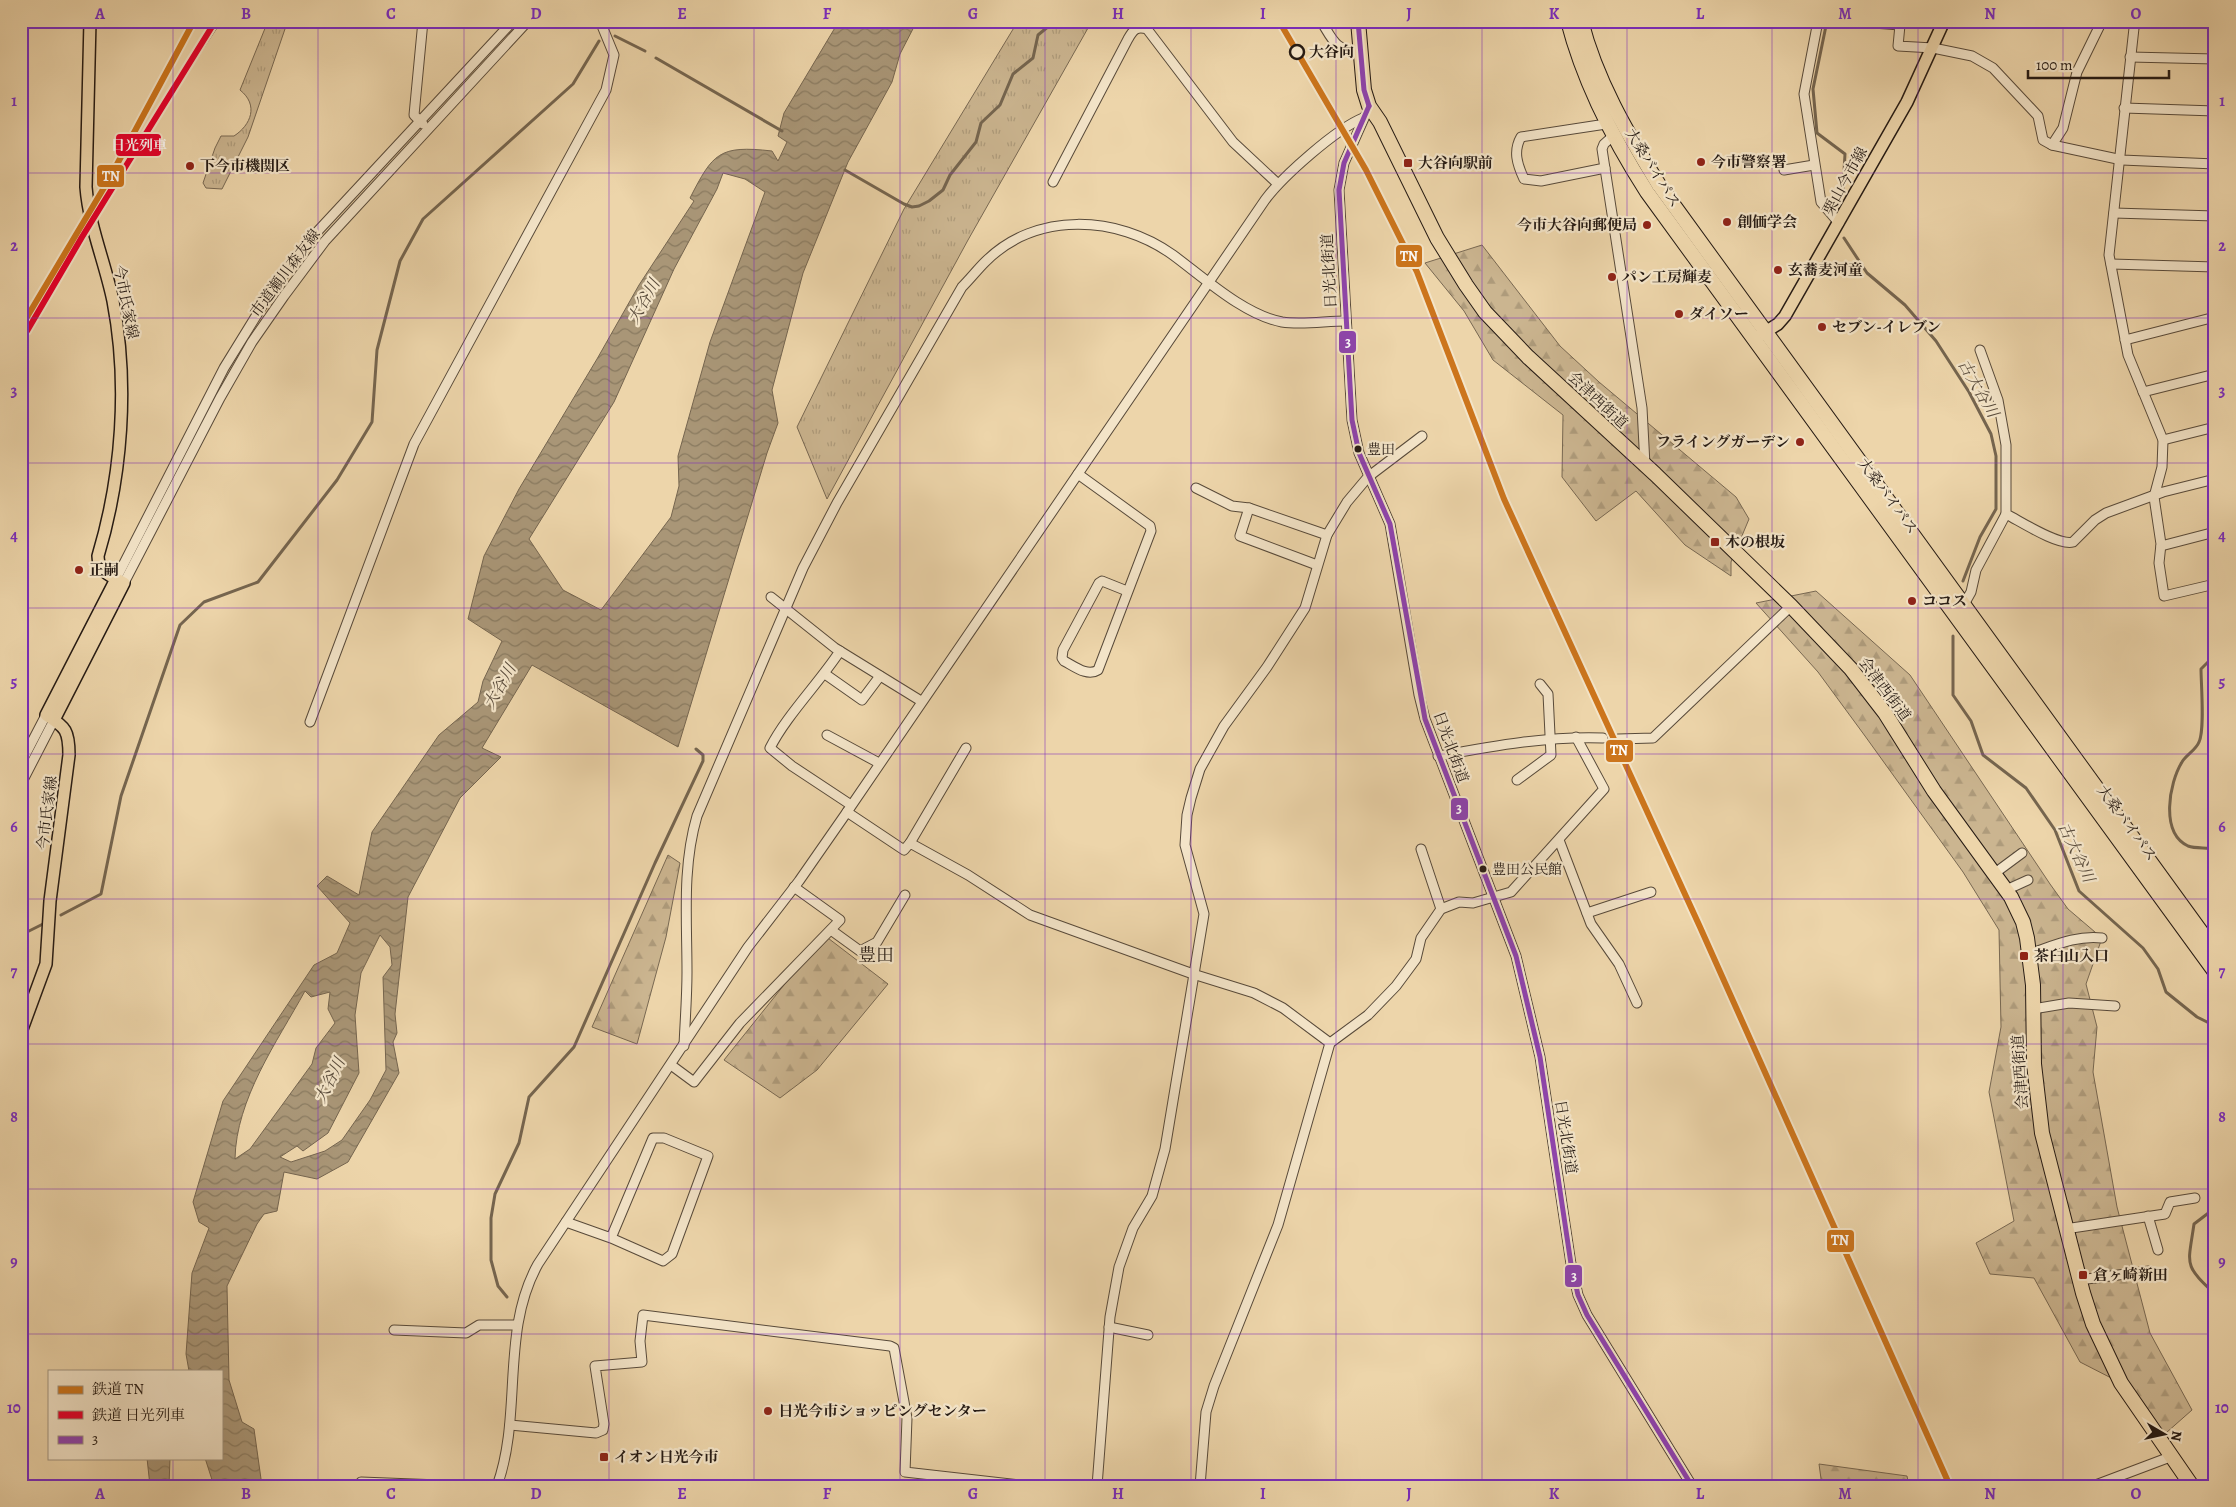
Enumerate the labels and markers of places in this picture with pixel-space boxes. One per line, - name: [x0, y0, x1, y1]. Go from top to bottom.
- place label: 大谷向: [1309, 42, 1354, 62]
- marker: 大谷向: [1289, 44, 1305, 60]
- place label: 今市警察署: [1711, 152, 1786, 172]
- place label: 大谷向駅前: [1418, 153, 1493, 173]
- place label: 下今市機関区: [200, 156, 290, 176]
- marker: 今市警察署: [1695, 156, 1707, 168]
- marker: 大谷向駅前: [1402, 157, 1414, 169]
- marker: 下今市機関区: [184, 160, 196, 172]
- place label: 創価学会: [1737, 212, 1797, 232]
- place label: 今市大谷向郵便局: [1517, 215, 1637, 235]
- marker: 創価学会: [1721, 216, 1733, 228]
- marker: 今市大谷向郵便局: [1641, 219, 1653, 231]
- place label: 玄蕎麦河童: [1788, 260, 1863, 280]
- marker: 玄蕎麦河童: [1772, 264, 1784, 276]
- place label: パン工房輝麦: [1622, 267, 1712, 287]
- marker: パン工房輝麦: [1606, 271, 1618, 283]
- place label: ダイソー: [1689, 304, 1749, 324]
- marker: ダイソー: [1673, 308, 1685, 320]
- place label: セブン-イレブン: [1832, 317, 1941, 337]
- marker: セブン-イレブン: [1816, 321, 1828, 333]
- place label: フライングガーデン: [1656, 432, 1790, 452]
- marker: フライングガーデン: [1794, 436, 1806, 448]
- place label: 豊田: [1367, 440, 1395, 459]
- marker: 豊田: [1353, 444, 1363, 454]
- place label: 木の根坂: [1725, 532, 1785, 552]
- marker: 木の根坂: [1709, 536, 1721, 548]
- place label: 正嗣: [89, 560, 119, 580]
- marker: 正嗣: [73, 564, 85, 576]
- place label: ココス: [1922, 591, 1967, 611]
- marker: ココス: [1906, 595, 1918, 607]
- place label: 豊田公民館: [1492, 860, 1562, 879]
- marker: 豊田公民館: [1478, 864, 1488, 874]
- place label: 茶臼山入口: [2034, 946, 2109, 966]
- marker: 茶臼山入口: [2018, 950, 2030, 962]
- place label: 倉ヶ崎新田: [2093, 1265, 2168, 1285]
- marker: 倉ヶ崎新田: [2077, 1269, 2089, 1281]
- place label: 日光今市ショッピングセンター: [778, 1401, 987, 1421]
- marker: 日光今市ショッピングセンター: [762, 1405, 774, 1417]
- place label: イオン日光今市: [614, 1447, 719, 1467]
- marker: イオン日光今市: [598, 1451, 610, 1463]

